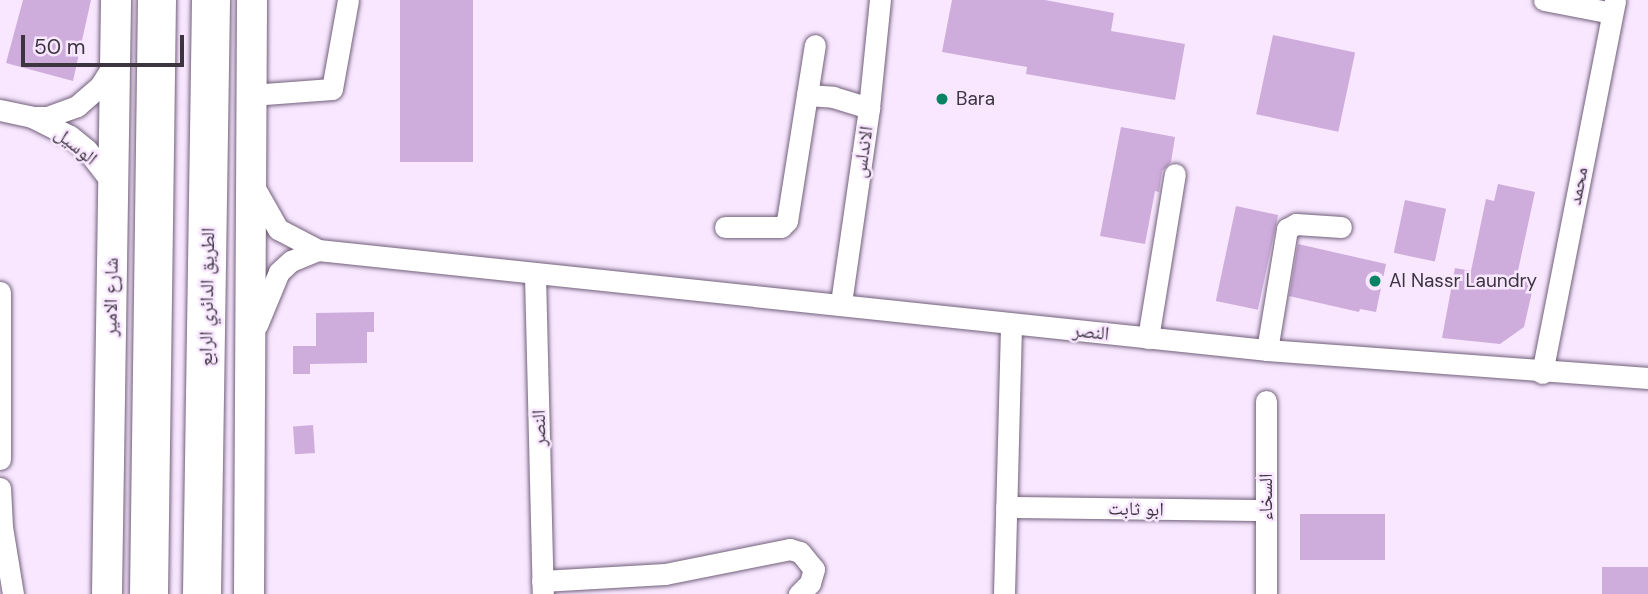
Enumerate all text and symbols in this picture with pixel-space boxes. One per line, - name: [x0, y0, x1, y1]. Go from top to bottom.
- scale bar: [24, 21, 187, 65]
- text: 50 m: [34, 33, 85, 61]
- place label: Bara: [956, 88, 995, 110]
- marker: Bara: [934, 91, 950, 107]
- street label: الوسيل: [50, 122, 102, 170]
- street label: الاندلس: [848, 125, 878, 179]
- street label: محمد: [1563, 165, 1593, 207]
- street label: الطريق الدائري الرابع: [194, 227, 220, 367]
- street label: شارع الامير: [99, 257, 123, 337]
- place label: Al Nassr Laundry: [1389, 270, 1537, 292]
- marker: Al Nassr Laundry: [1367, 273, 1383, 289]
- street label: النصر: [1072, 319, 1110, 345]
- street label: النصر: [527, 410, 551, 446]
- street label: السخاء: [1255, 474, 1277, 520]
- street label: ابو ثابت: [1108, 497, 1164, 521]

